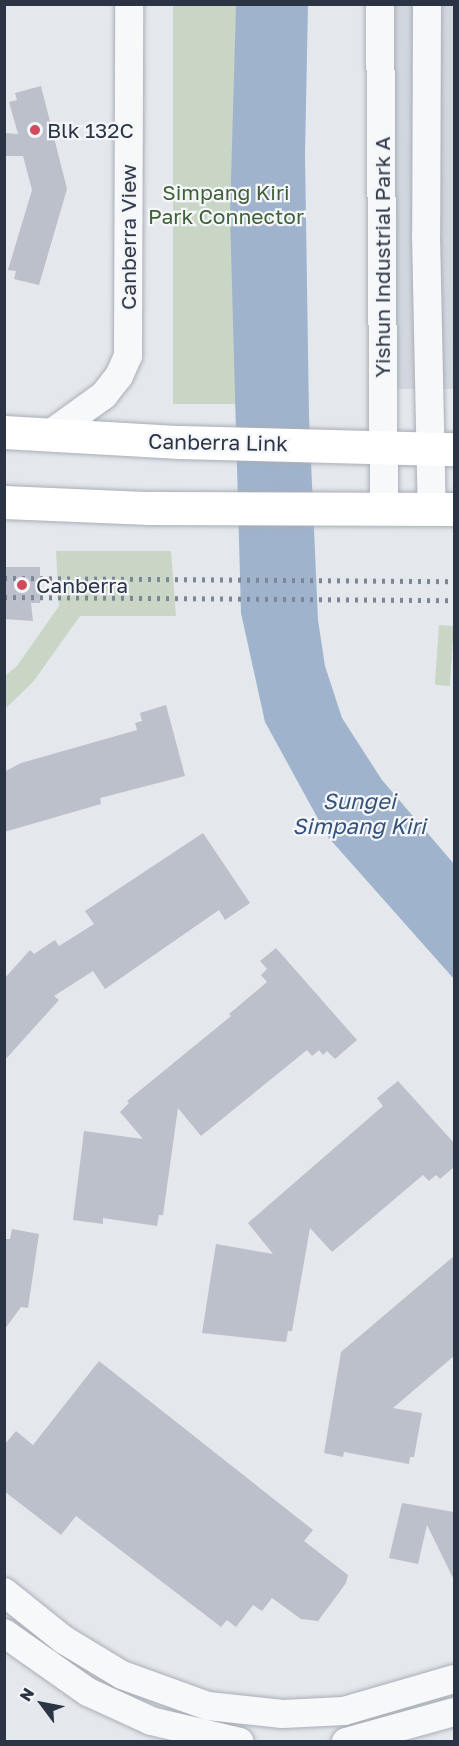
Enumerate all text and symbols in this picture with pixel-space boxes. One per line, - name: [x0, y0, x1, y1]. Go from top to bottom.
- place label: Blk 132C: [47, 117, 134, 143]
- marker: Blk 132C: [28, 123, 42, 137]
- street label: Yishun Industrial Park A: [369, 136, 395, 378]
- street label: Canberra View: [115, 164, 141, 310]
- park label: Simpang Kiri Park Connector: [148, 179, 304, 229]
- street label: Canberra Link: [148, 428, 288, 456]
- place label: Canberra: [36, 572, 128, 598]
- marker: Canberra: [13, 576, 31, 594]
- water label: Sungei Simpang Kiri: [292, 787, 426, 838]
- north arrow: [12, 1674, 72, 1734]
- text: N: [15, 1684, 38, 1705]

